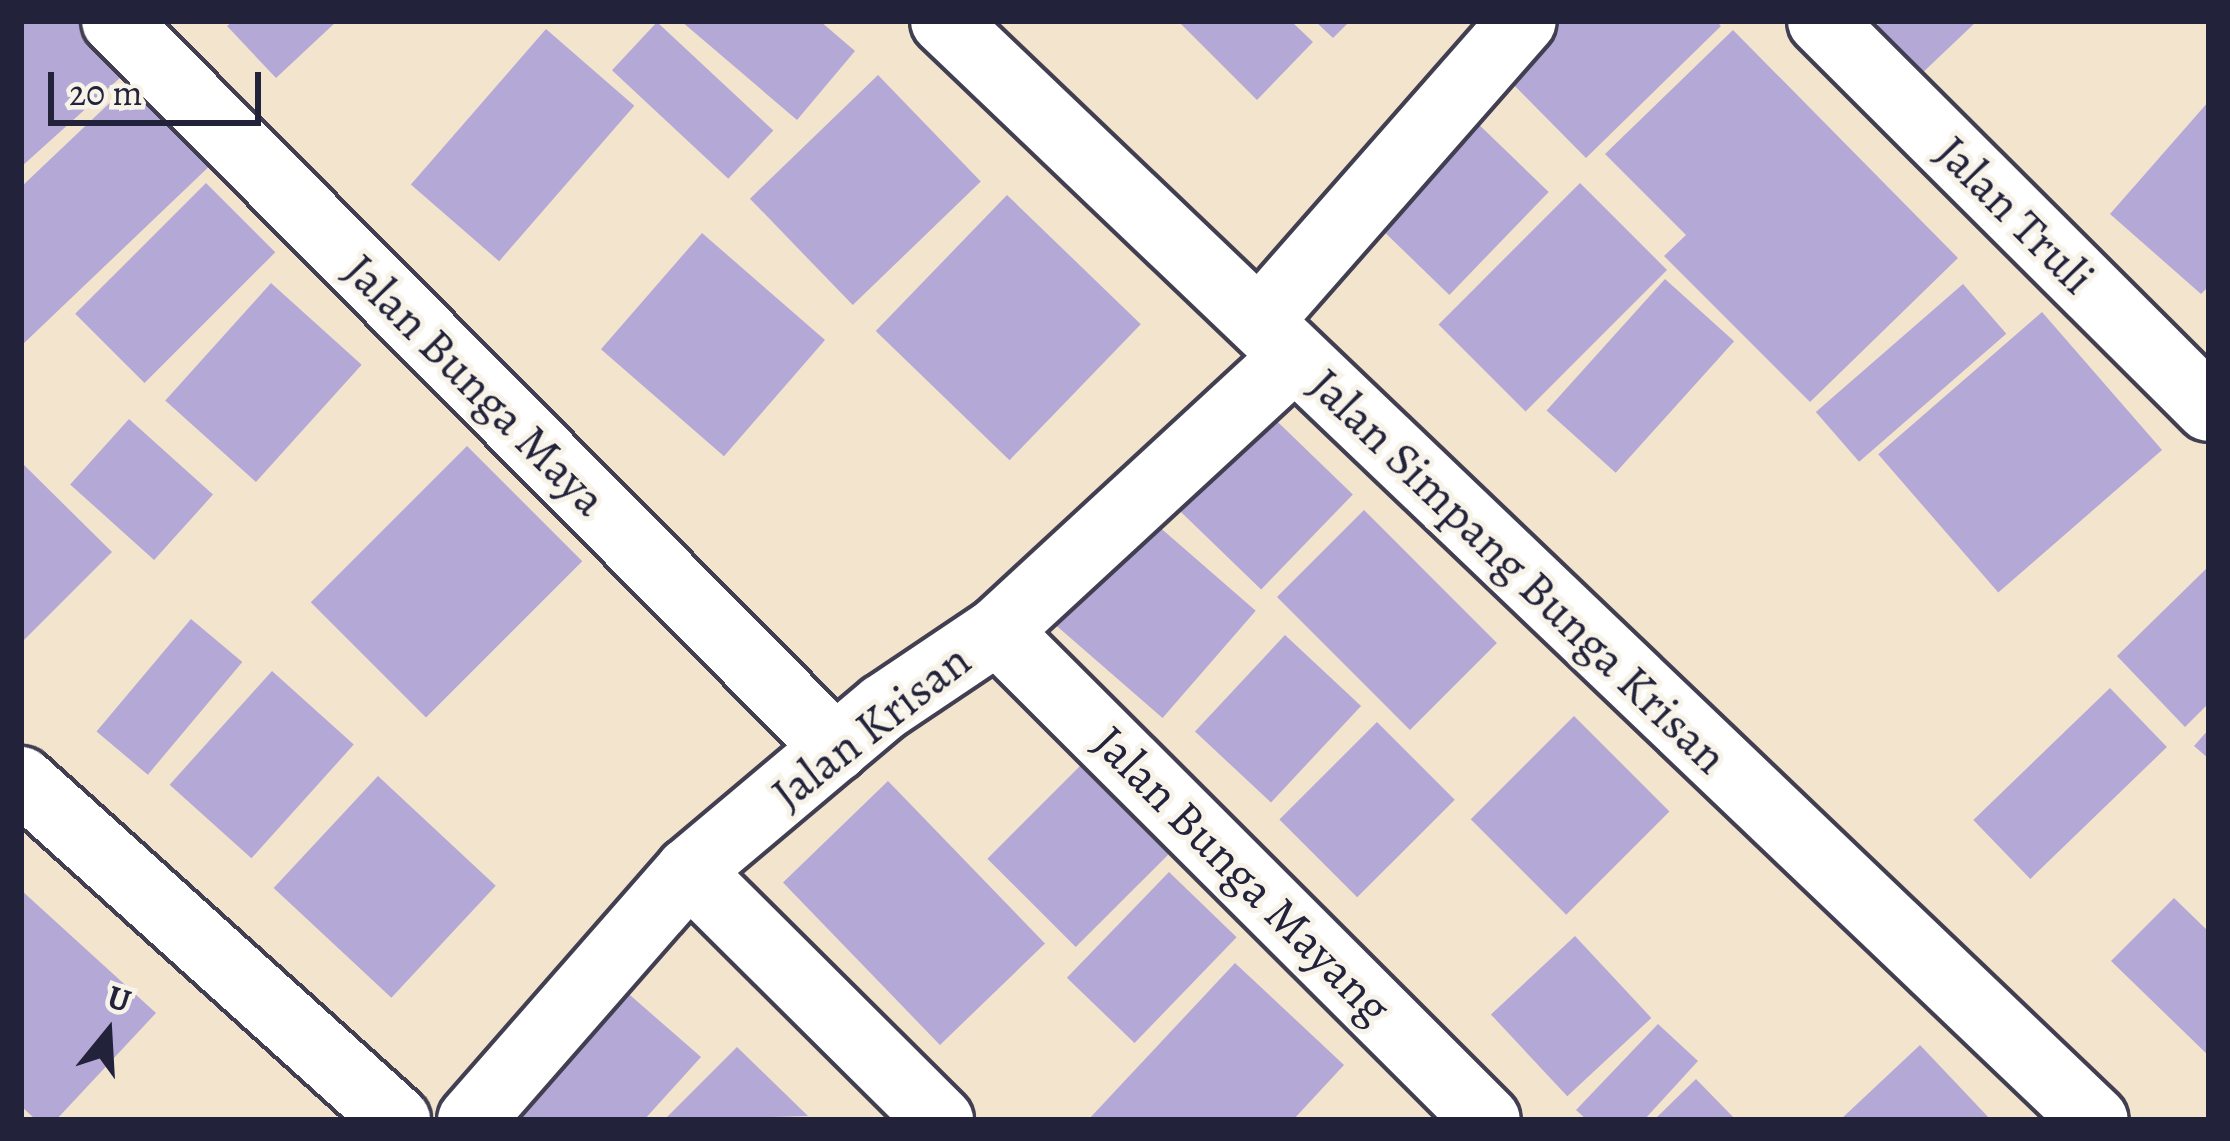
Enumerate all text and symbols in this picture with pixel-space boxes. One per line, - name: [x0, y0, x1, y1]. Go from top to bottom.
- scale bar: [54, 48, 267, 122]
- text: 20 m: [69, 68, 142, 117]
- street label: Jalan Truli: [1924, 124, 2106, 306]
- street label: Jalan Bunga Maya: [332, 242, 618, 528]
- street label: Jalan Simpang Bunga Krisan: [1297, 356, 1739, 786]
- street label: Jalan Krisan: [760, 631, 982, 823]
- street label: Jalan Bunga Mayang: [1081, 714, 1403, 1036]
- north arrow: [48, 973, 168, 1093]
- text: U: [102, 974, 137, 1023]

